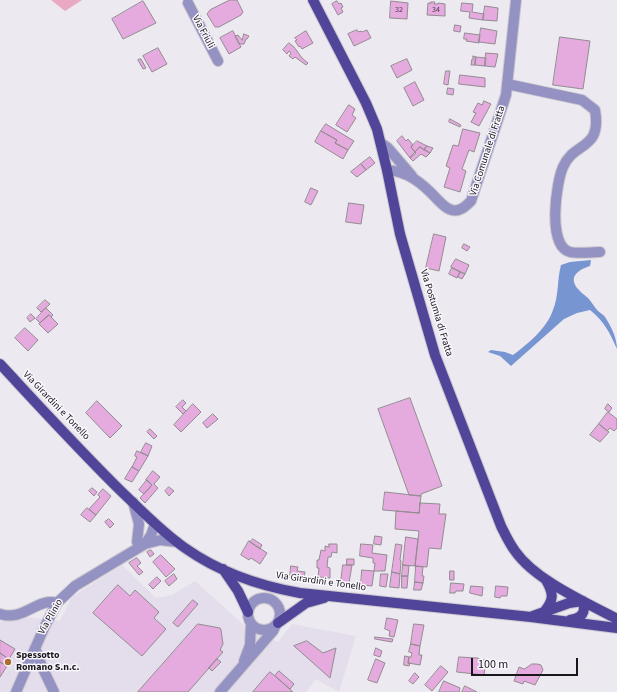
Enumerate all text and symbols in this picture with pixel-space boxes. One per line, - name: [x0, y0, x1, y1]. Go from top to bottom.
- house number: 32: [395, 5, 403, 15]
- house number: 34: [432, 5, 440, 15]
- street label: Via Friuli: [189, 13, 217, 51]
- street label: Via Comunale di Fratta: [468, 105, 508, 197]
- street label: Via Postumia di Fratta: [417, 268, 455, 358]
- street label: Via Girardini e Tonello: [20, 369, 92, 443]
- street label: Via Girardini e Tonello: [275, 570, 367, 594]
- street label: Via Plinio: [36, 597, 66, 637]
- place label: Spessotto Romano S.n.c.: [16, 650, 80, 674]
- scale bar: [473, 650, 580, 676]
- text: 100 m: [478, 656, 508, 673]
- marker: Spessotto Romano S.n.c.: [3, 657, 13, 667]

